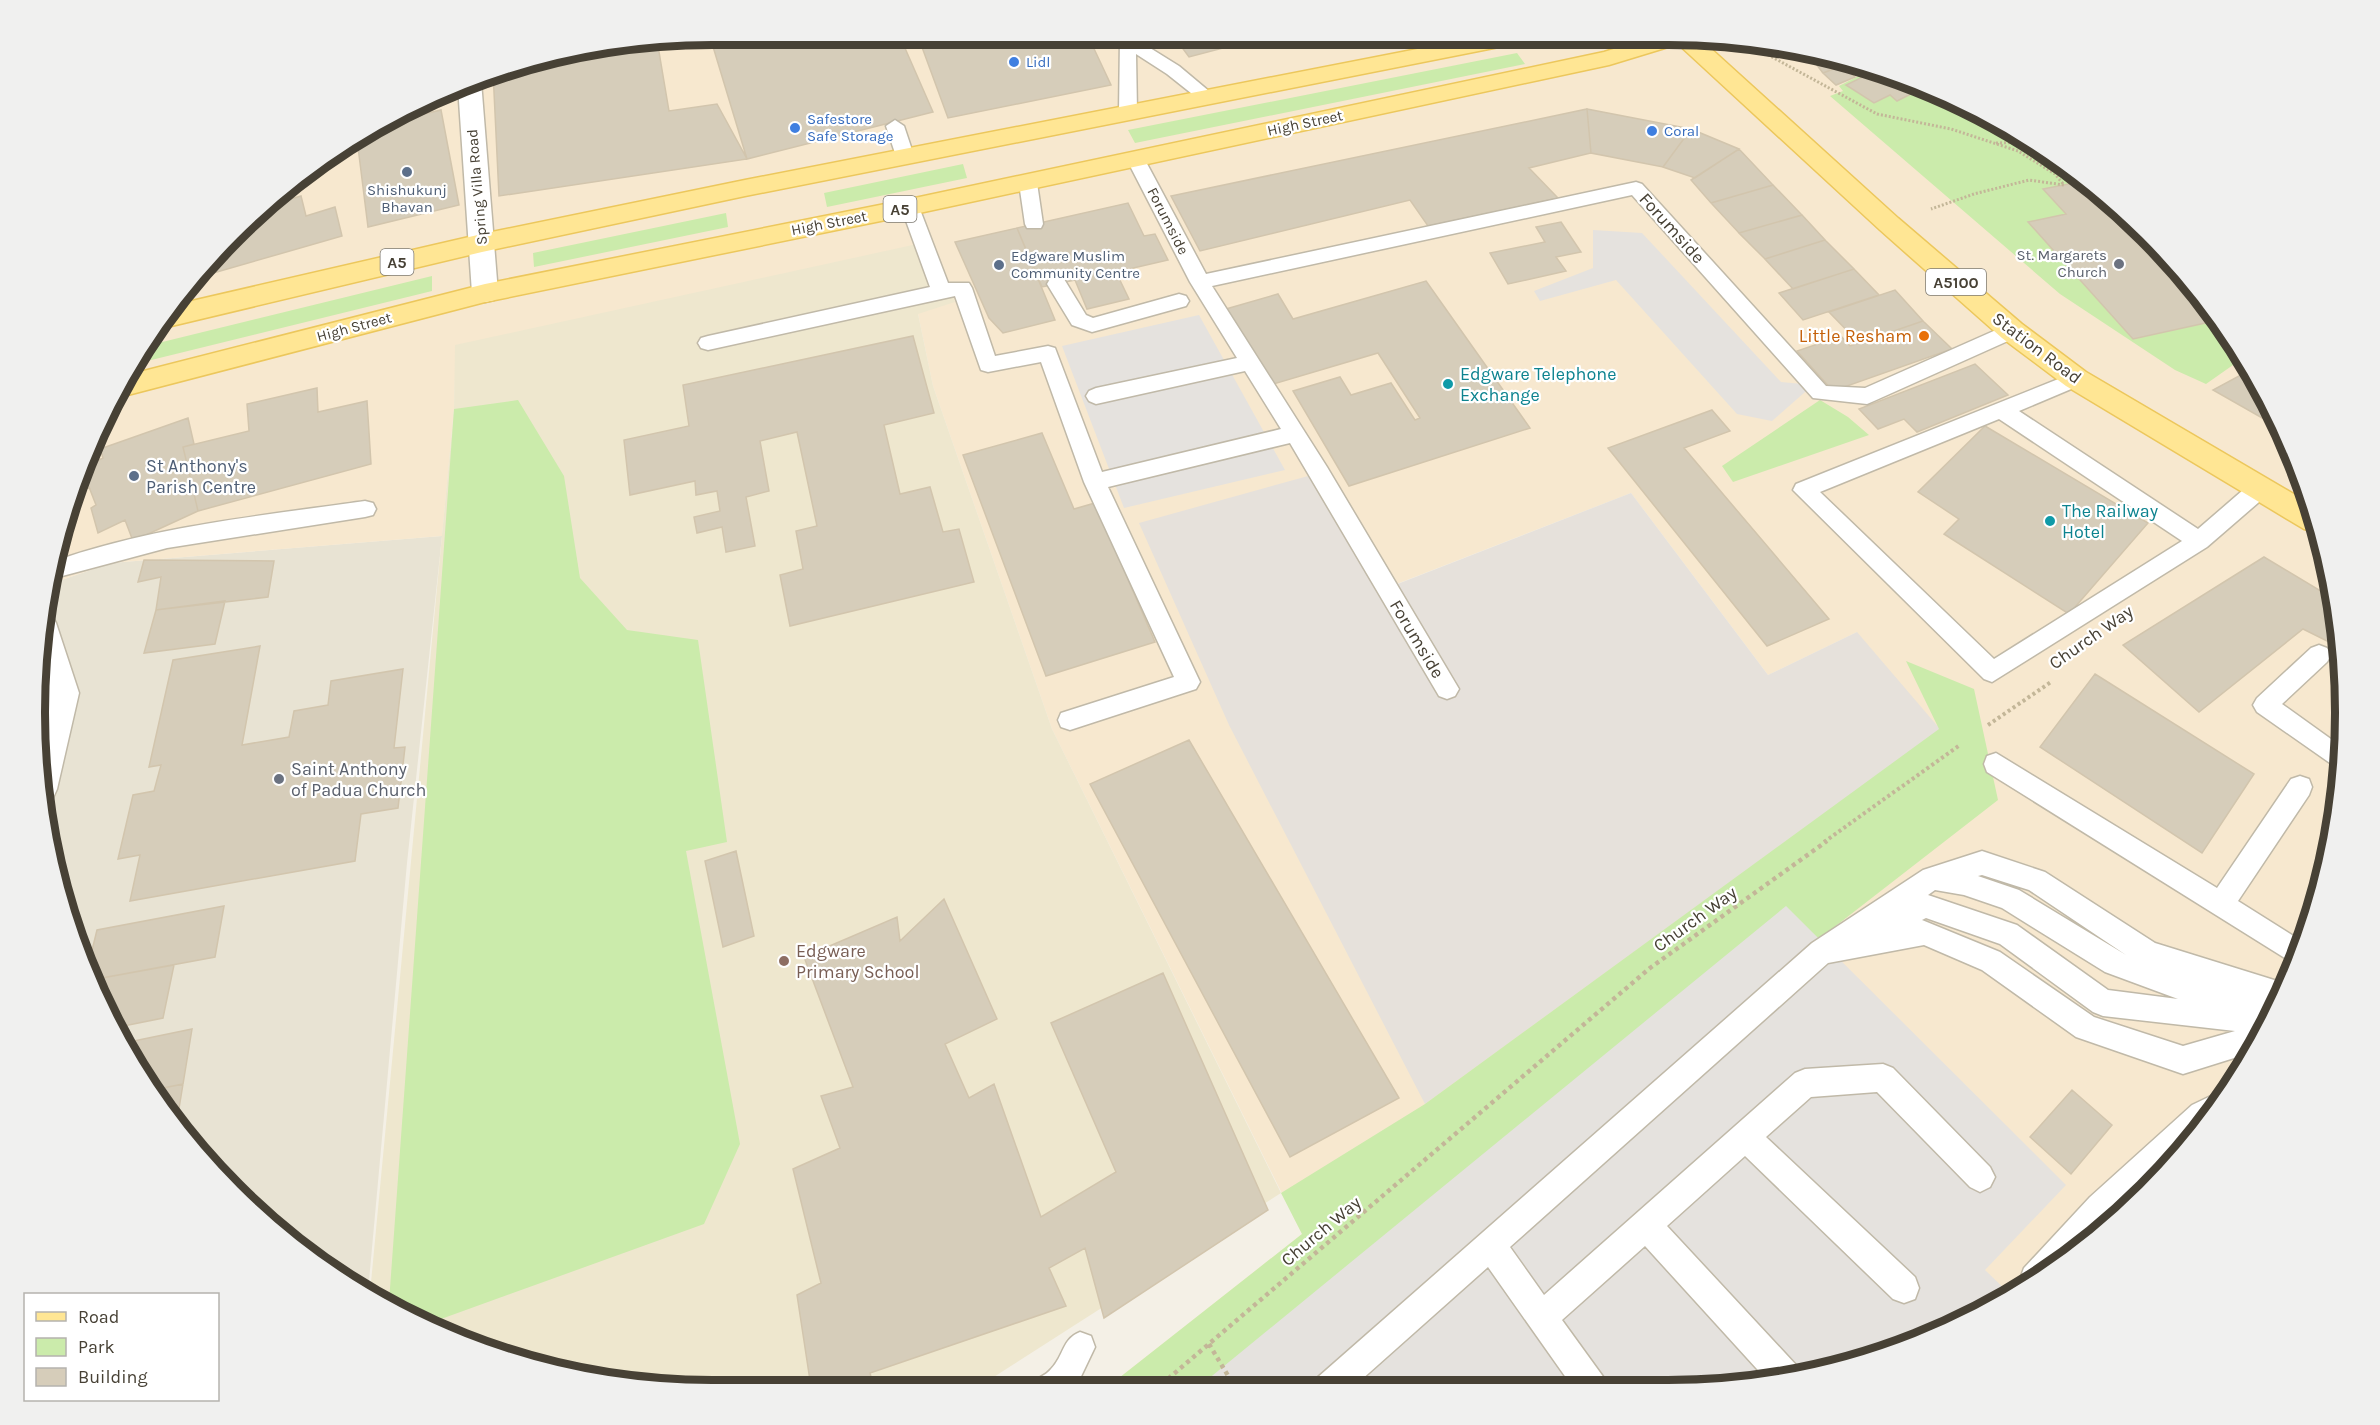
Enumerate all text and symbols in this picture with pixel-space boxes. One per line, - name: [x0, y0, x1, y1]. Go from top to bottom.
- place label: Lidl: [1026, 53, 1051, 71]
- marker: Lidl: [1007, 55, 1021, 69]
- street label: High Street: [1266, 106, 1345, 140]
- place label: Safestore Safe Storage: [807, 110, 893, 145]
- marker: Safestore Safe Storage: [788, 121, 802, 135]
- place label: Coral: [1664, 122, 1699, 140]
- marker: Coral: [1645, 124, 1659, 138]
- street label: Spring Villa Road: [463, 128, 491, 246]
- marker: Shishukunj Bhavan: [400, 165, 414, 179]
- place label: Shishukunj Bhavan: [367, 181, 447, 216]
- street label: Forumside: [1143, 184, 1193, 258]
- street label: Forumside: [1634, 188, 1710, 268]
- road number: A5: [884, 196, 916, 222]
- street label: High Street: [790, 207, 869, 239]
- place label: St. Margarets Church: [2017, 246, 2107, 281]
- place label: Edgware Muslim Community Centre: [1011, 247, 1140, 282]
- road number: A5: [380, 249, 414, 275]
- marker: St. Margarets Church: [2112, 257, 2126, 271]
- marker: Edgware Muslim Community Centre: [992, 258, 1006, 272]
- road number: A5100: [1926, 269, 1986, 295]
- street label: Station Road: [1988, 307, 2086, 389]
- street label: High Street: [315, 308, 394, 346]
- place label: Little Resham: [1799, 325, 1912, 347]
- marker: Little Resham: [1917, 329, 1931, 343]
- place label: Edgware Telephone Exchange: [1460, 363, 1616, 406]
- marker: Edgware Telephone Exchange: [1441, 377, 1455, 391]
- place label: St Anthony's Parish Centre: [146, 455, 256, 498]
- marker: St Anthony's Parish Centre: [127, 469, 141, 483]
- place label: The Railway Hotel: [2062, 500, 2159, 543]
- marker: The Railway Hotel: [2043, 514, 2057, 528]
- street label: Forumside: [1385, 596, 1449, 682]
- street label: Church Way: [2045, 600, 2138, 674]
- place label: Saint Anthony of Padua Church: [291, 758, 426, 801]
- marker: Saint Anthony of Padua Church: [272, 772, 286, 786]
- street label: Church Way: [1649, 881, 1741, 957]
- place label: Edgware Primary School: [796, 940, 920, 983]
- marker: Edgware Primary School: [777, 954, 791, 968]
- street label: Church Way: [1277, 1191, 1366, 1271]
- legend: [24, 1293, 219, 1401]
- text: Road: [78, 1306, 119, 1328]
- text: Park: [78, 1336, 115, 1358]
- text: Building: [78, 1366, 148, 1388]

